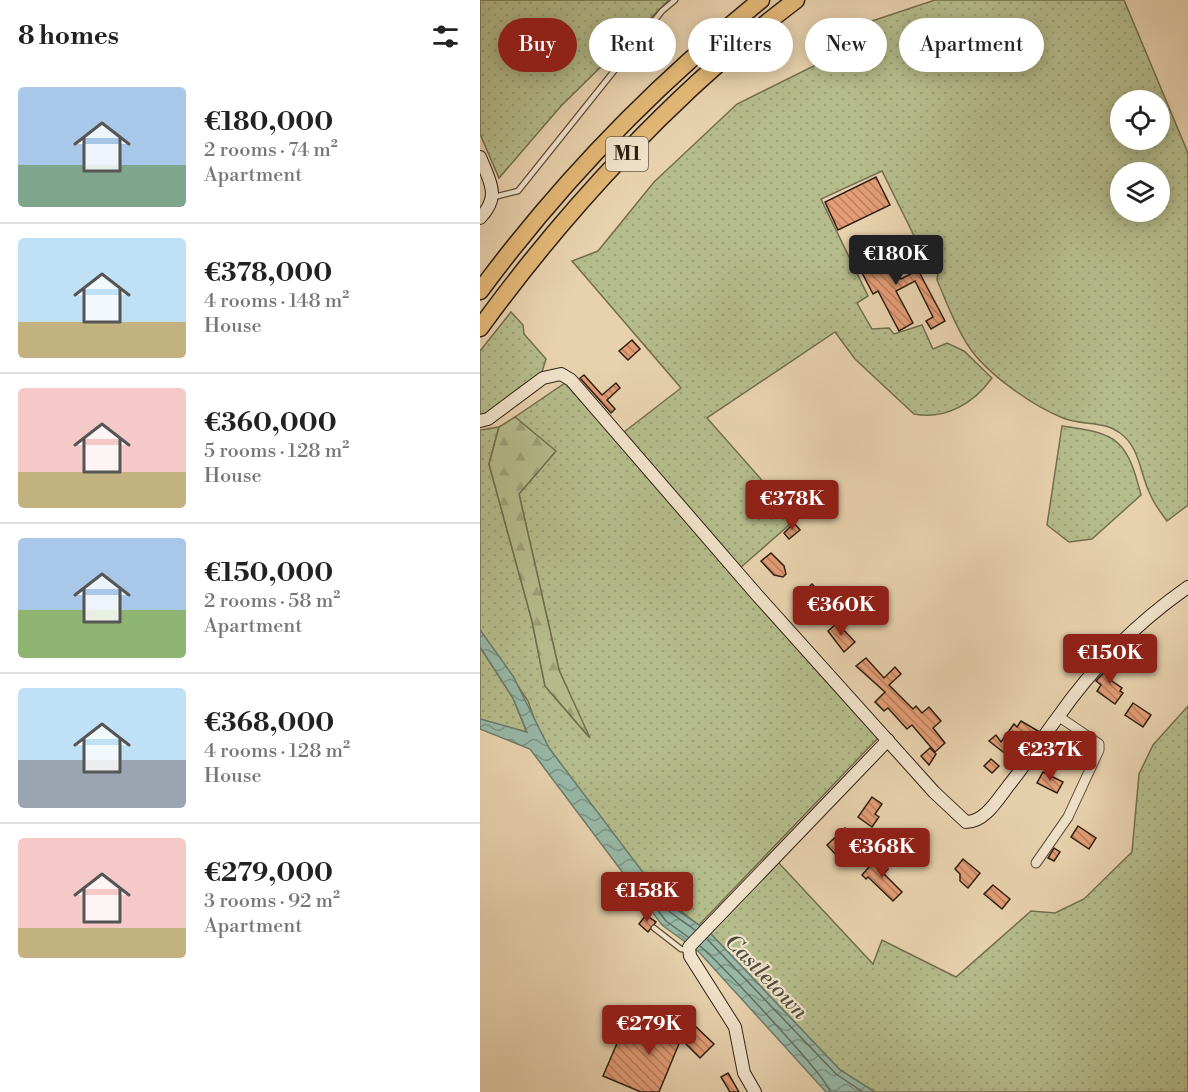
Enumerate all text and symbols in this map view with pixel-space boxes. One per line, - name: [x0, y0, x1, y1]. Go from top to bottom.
- chip: Buy: [498, 18, 577, 72]
- chip: Rent: [589, 18, 676, 72]
- chip: Filters: [688, 18, 793, 72]
- chip: New: [805, 18, 887, 72]
- chip: Apartment: [899, 18, 1044, 72]
- text: 8 homes: [18, 20, 119, 52]
- icon: filters: [429, 20, 462, 53]
- map controls: [1110, 90, 1170, 222]
- button: locate: [1110, 90, 1170, 150]
- text: €180,000: [204, 106, 333, 138]
- icon: home: [66, 111, 138, 183]
- road number: M1: [606, 137, 648, 171]
- text: 2 rooms · 74 m²: [204, 138, 338, 163]
- button: layers: [1110, 162, 1170, 222]
- text: Apartment: [204, 163, 302, 188]
- pin: €180K: [854, 235, 938, 286]
- text: €180K: [863, 242, 929, 267]
- text: €378,000: [204, 257, 332, 289]
- icon: home: [66, 262, 138, 334]
- text: 4 rooms · 148 m²: [204, 289, 349, 314]
- text: House: [204, 314, 262, 339]
- text: €360,000: [204, 407, 337, 439]
- icon: home: [66, 412, 138, 484]
- text: 5 rooms · 128 m²: [204, 439, 349, 464]
- text: House: [204, 464, 262, 489]
- pin: €378K: [750, 480, 834, 531]
- text: €378K: [759, 487, 825, 512]
- text: €150,000: [204, 557, 333, 589]
- icon: home: [66, 562, 138, 634]
- pin: €360K: [799, 586, 883, 637]
- text: 2 rooms · 58 m²: [204, 589, 340, 614]
- text: €360K: [807, 593, 875, 618]
- text: Apartment: [204, 614, 302, 639]
- pin: €150K: [1068, 634, 1152, 685]
- text: €150K: [1077, 641, 1143, 666]
- text: €368,000: [204, 707, 334, 739]
- icon: home: [66, 712, 138, 784]
- pin: €237K: [1008, 731, 1092, 782]
- text: €237K: [1017, 738, 1083, 763]
- text: 4 rooms · 128 m²: [204, 739, 350, 764]
- text: House: [204, 764, 262, 789]
- pin: €368K: [840, 828, 924, 879]
- text: €368K: [849, 835, 915, 860]
- text: €279,000: [204, 857, 333, 889]
- icon: home: [66, 862, 138, 934]
- pin: €158K: [605, 872, 689, 923]
- text: €158K: [615, 879, 679, 904]
- text: 3 rooms · 92 m²: [204, 889, 340, 914]
- text: Apartment: [204, 914, 302, 939]
- water label: Castletown: [719, 929, 814, 1026]
- pin: €279K: [607, 1005, 691, 1056]
- text: €279K: [616, 1012, 682, 1037]

